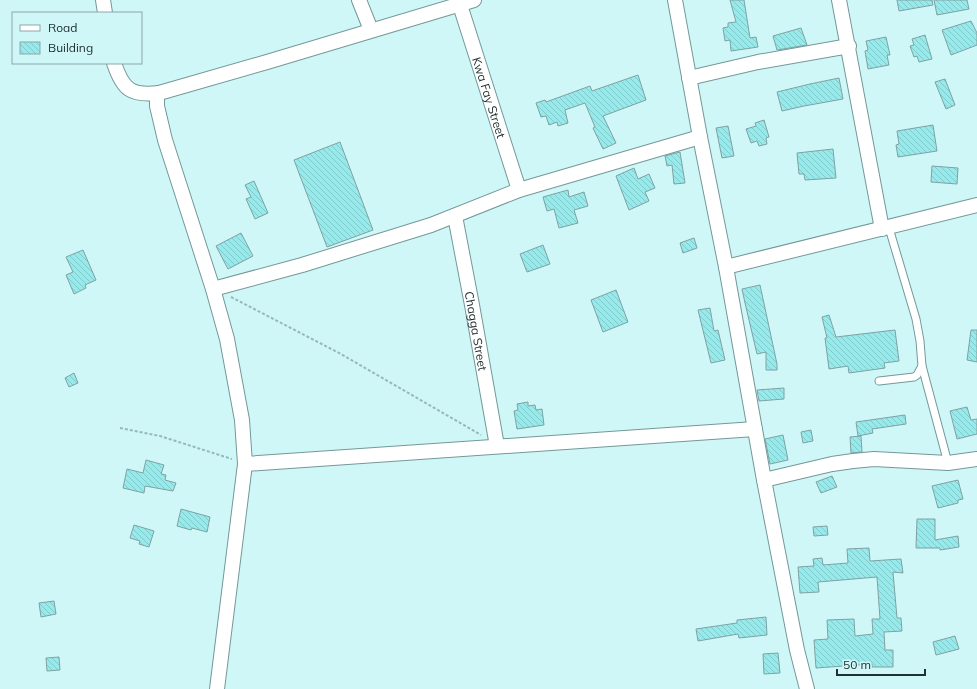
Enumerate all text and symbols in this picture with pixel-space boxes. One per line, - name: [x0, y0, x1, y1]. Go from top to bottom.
- legend: [12, 12, 142, 64]
- text: Road: [48, 20, 77, 35]
- text: Building: [48, 40, 93, 55]
- street label: Kwa Fay Street: [470, 55, 509, 140]
- street label: Chagga Street: [462, 290, 491, 372]
- scale bar: [837, 651, 925, 677]
- text: 50 m: [843, 657, 871, 672]

